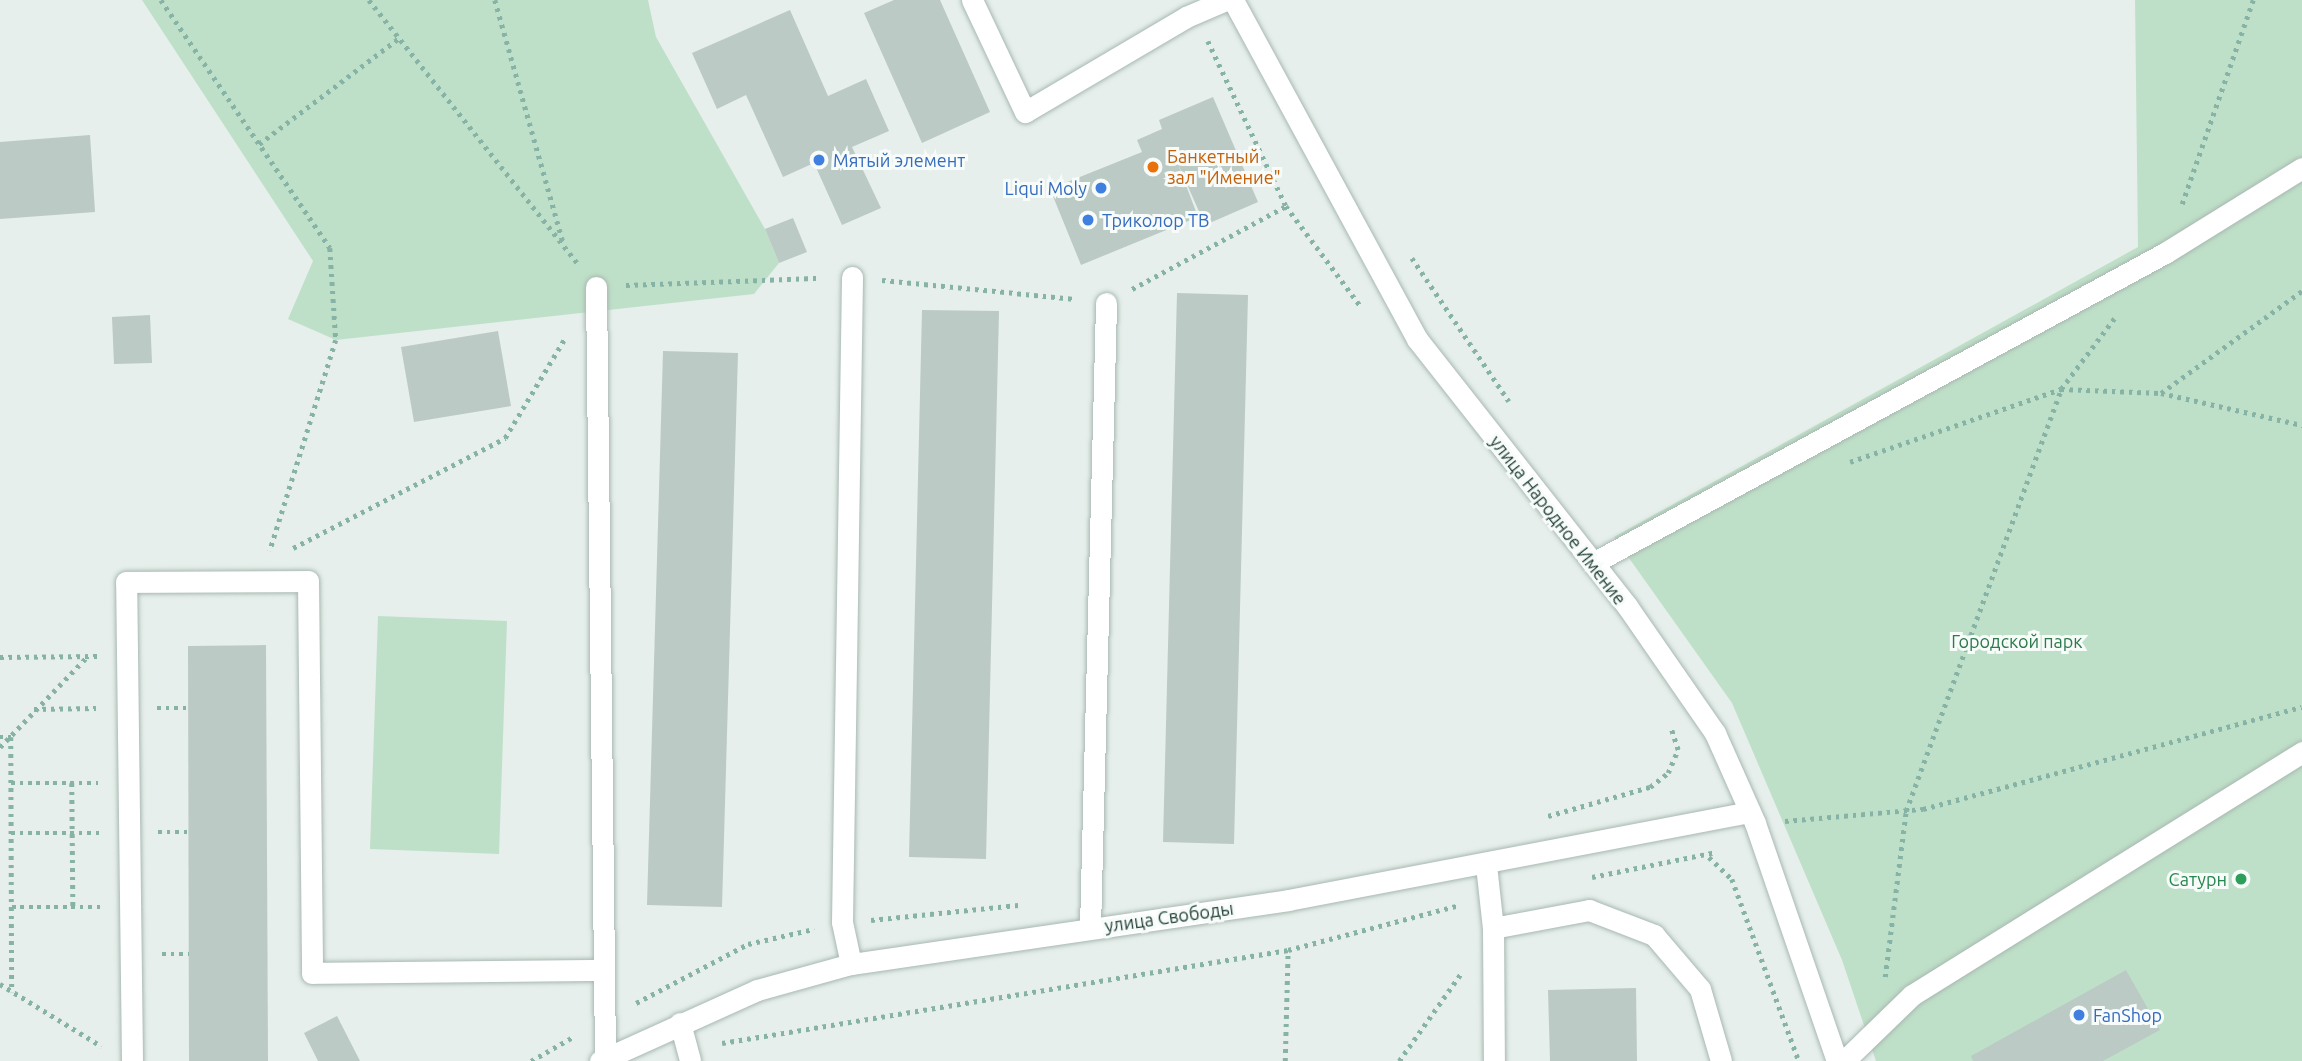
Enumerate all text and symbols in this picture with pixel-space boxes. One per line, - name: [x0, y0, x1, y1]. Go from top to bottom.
- place label: Банкетный зал "Имение": [1167, 146, 1281, 188]
- place label: Мятый элемент: [833, 149, 965, 171]
- marker: Мятый элемент: [811, 152, 827, 168]
- marker: Банкетный зал "Имение": [1145, 159, 1161, 175]
- place label: Liqui Moly: [1005, 177, 1087, 199]
- marker: Liqui Moly: [1093, 180, 1109, 196]
- place label: Триколор ТВ: [1102, 209, 1209, 231]
- marker: Триколор ТВ: [1080, 212, 1096, 228]
- street label: улица Народное Имение: [1485, 431, 1631, 609]
- park label: Городской парк: [1951, 630, 2083, 652]
- place label: Сатурн: [2169, 868, 2227, 890]
- marker: Сатурн: [2233, 871, 2249, 887]
- street label: улица Свободы: [1103, 897, 1235, 937]
- place label: FanShop: [2093, 1004, 2162, 1026]
- marker: FanShop: [2071, 1007, 2087, 1023]

